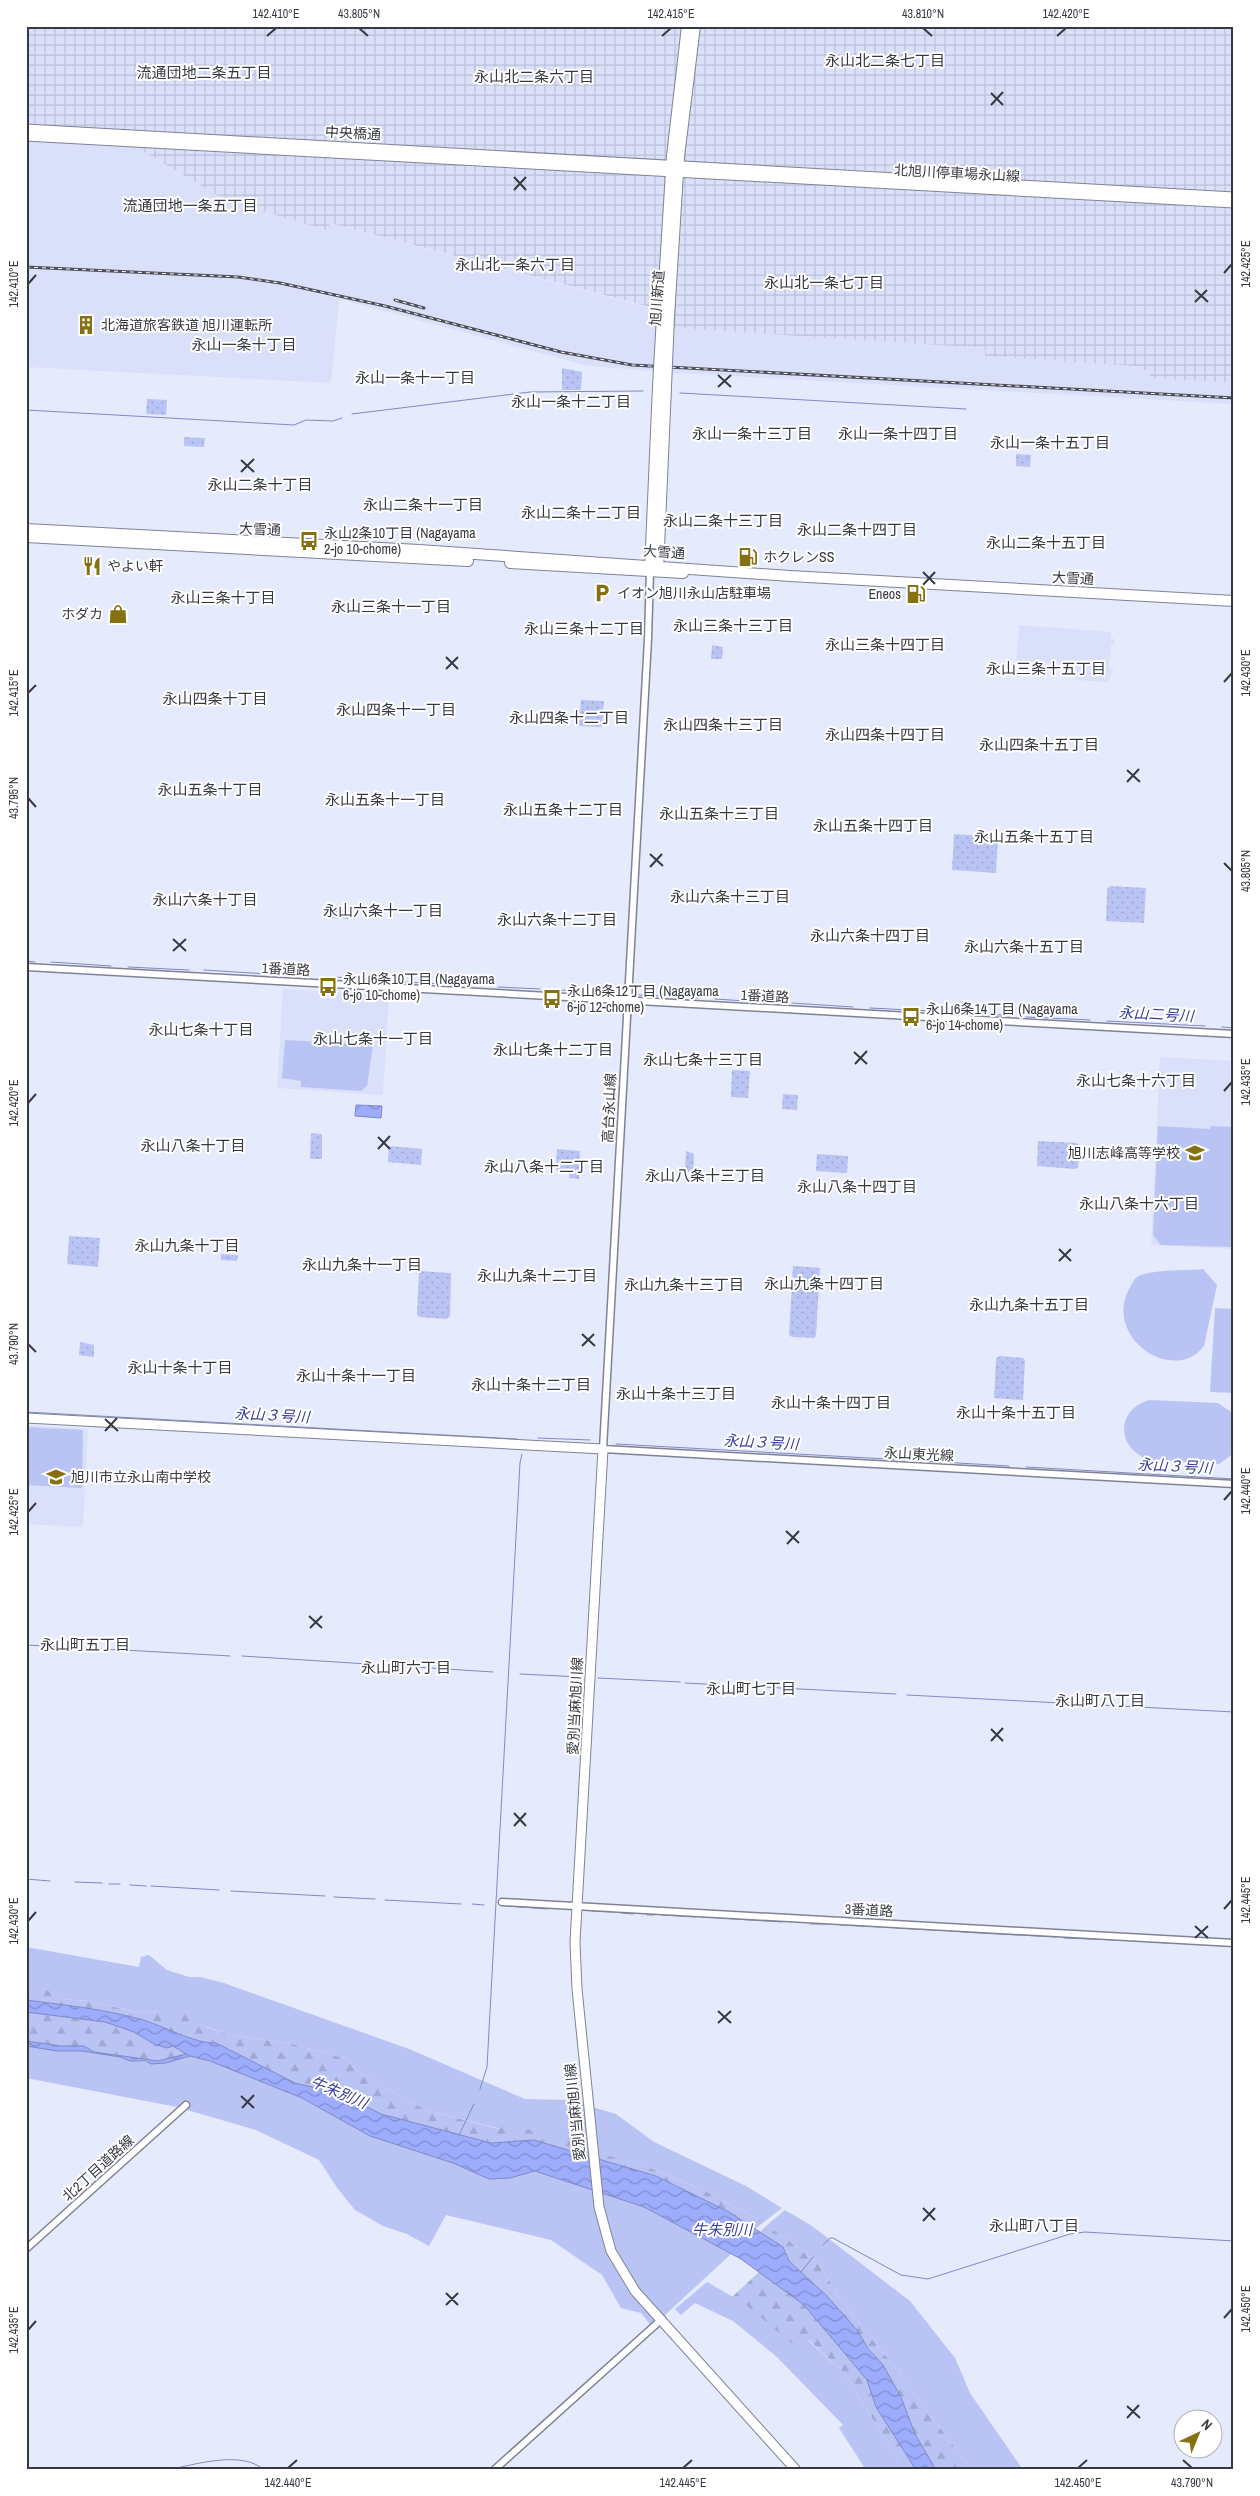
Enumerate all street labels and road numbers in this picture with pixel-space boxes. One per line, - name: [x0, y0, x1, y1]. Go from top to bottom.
- street label: 中央橋通: [325, 123, 381, 143]
- street label: 北旭川停車場永山線: [894, 161, 1020, 185]
- street label: 旭川新道: [646, 269, 668, 327]
- street label: 大雪通: [239, 519, 281, 539]
- street label: 大雪通: [642, 542, 686, 562]
- street label: 大雪通: [1052, 568, 1094, 588]
- street label: 1番道路: [261, 959, 311, 979]
- street label: 1番道路: [740, 986, 790, 1006]
- street label: 高台永山線: [598, 1073, 620, 1143]
- street label: 永山東光線: [884, 1443, 954, 1465]
- street label: 愛別当麻旭川線: [563, 1657, 587, 1755]
- street label: 3番道路: [844, 1900, 894, 1920]
- street label: 愛別当麻旭川線: [561, 2062, 589, 2162]
- street label: 北2丁目道路線: [58, 2131, 138, 2205]

